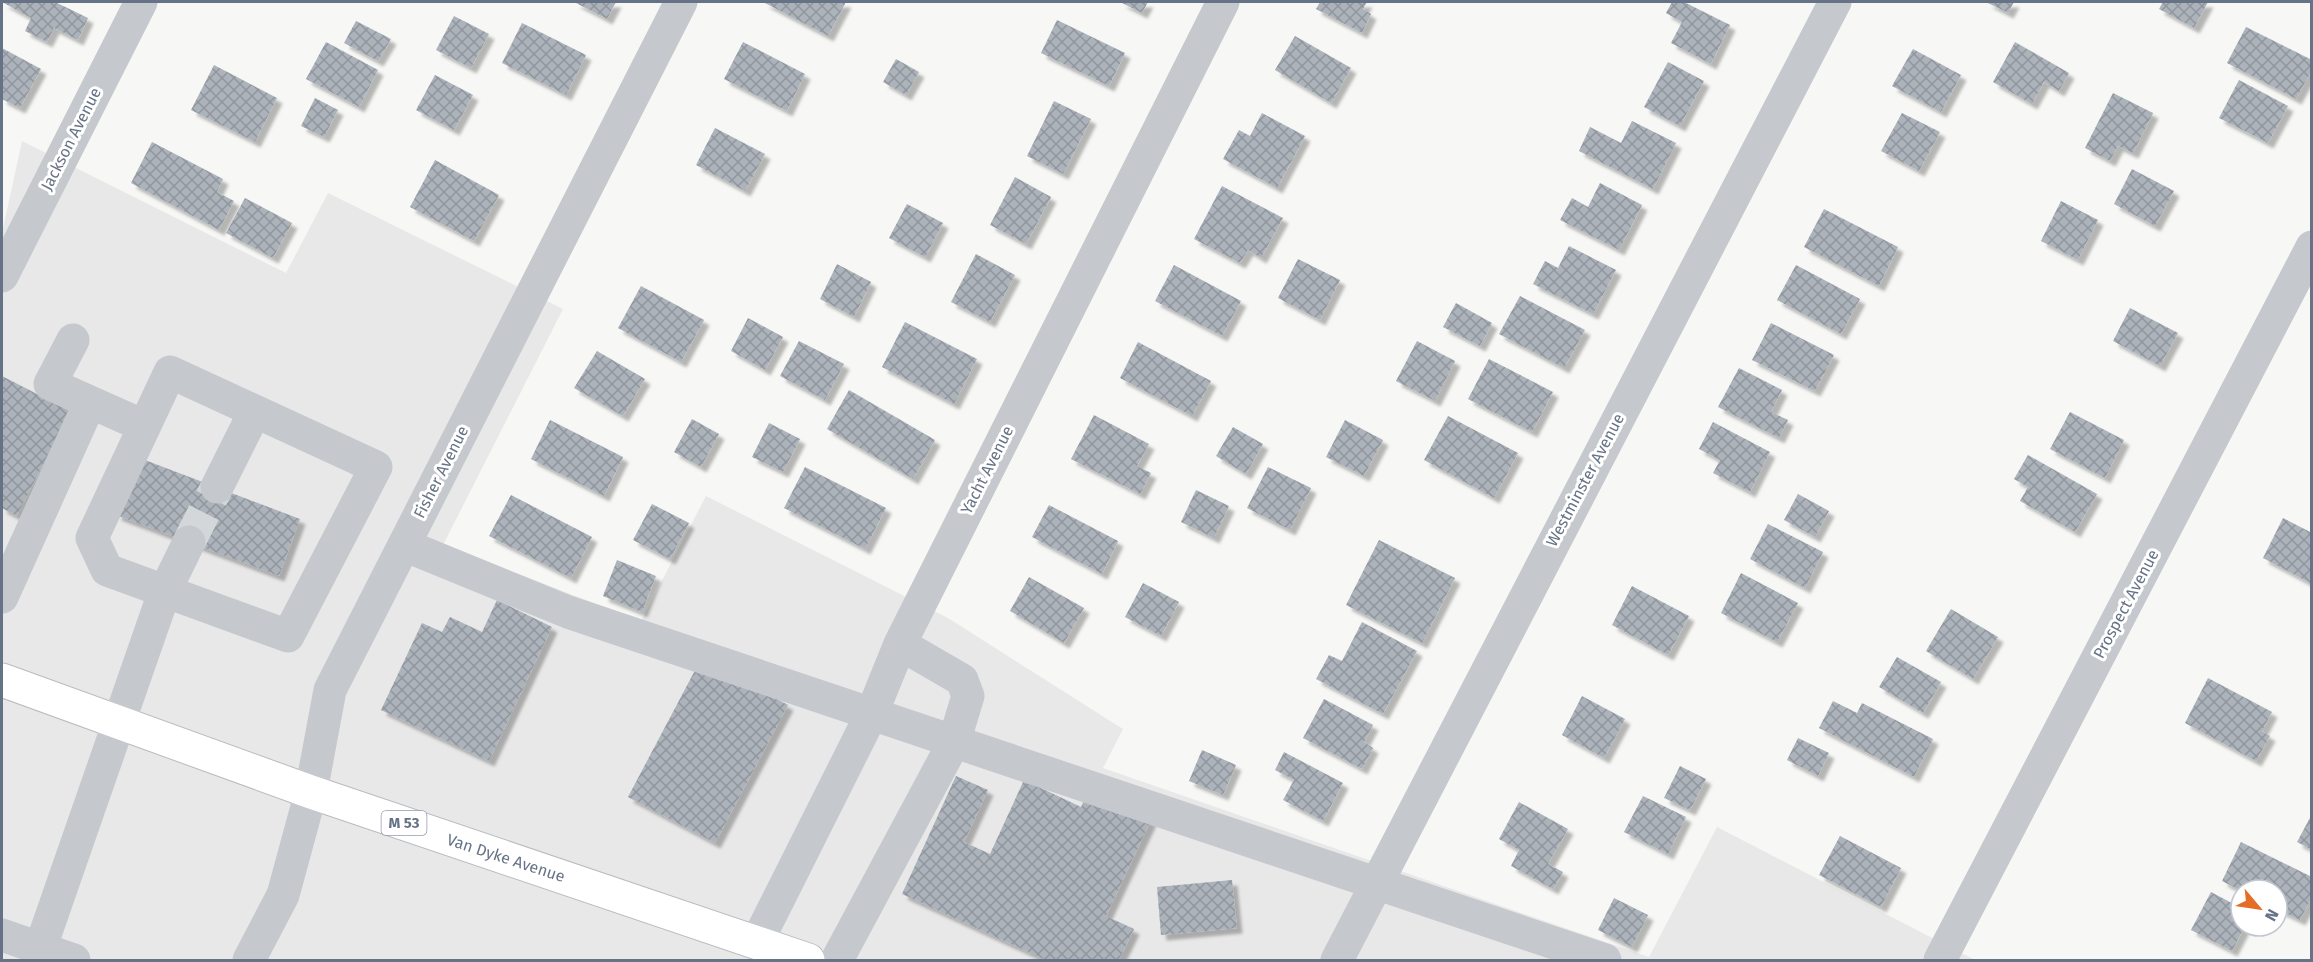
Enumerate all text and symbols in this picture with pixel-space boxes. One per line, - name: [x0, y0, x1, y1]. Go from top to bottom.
- street label: Jackson Avenue: [37, 84, 105, 194]
- street label: Westminster Avenue: [1542, 410, 1628, 550]
- street label: Fisher Avenue: [410, 423, 472, 521]
- street label: Yacht Avenue: [957, 423, 1017, 517]
- street label: Prospect Avenue: [2089, 546, 2163, 662]
- road number: M 53: [382, 811, 426, 835]
- street label: Van Dyke Avenue: [445, 830, 567, 886]
- north arrow: [2229, 878, 2289, 938]
- text: N: [2261, 906, 2283, 924]

